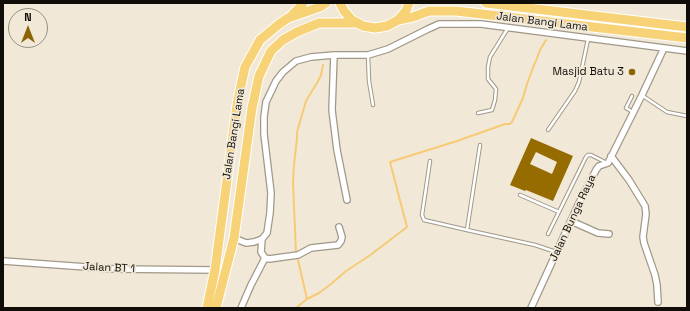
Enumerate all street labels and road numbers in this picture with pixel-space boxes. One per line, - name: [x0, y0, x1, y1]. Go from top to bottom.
- street label: Jalan Bangi Lama: [495, 10, 589, 34]
- street label: Jalan Bangi Lama: [220, 87, 248, 181]
- street label: Jalan Bunga Raya: [547, 172, 599, 264]
- street label: Jalan BT 1: [83, 260, 135, 276]

